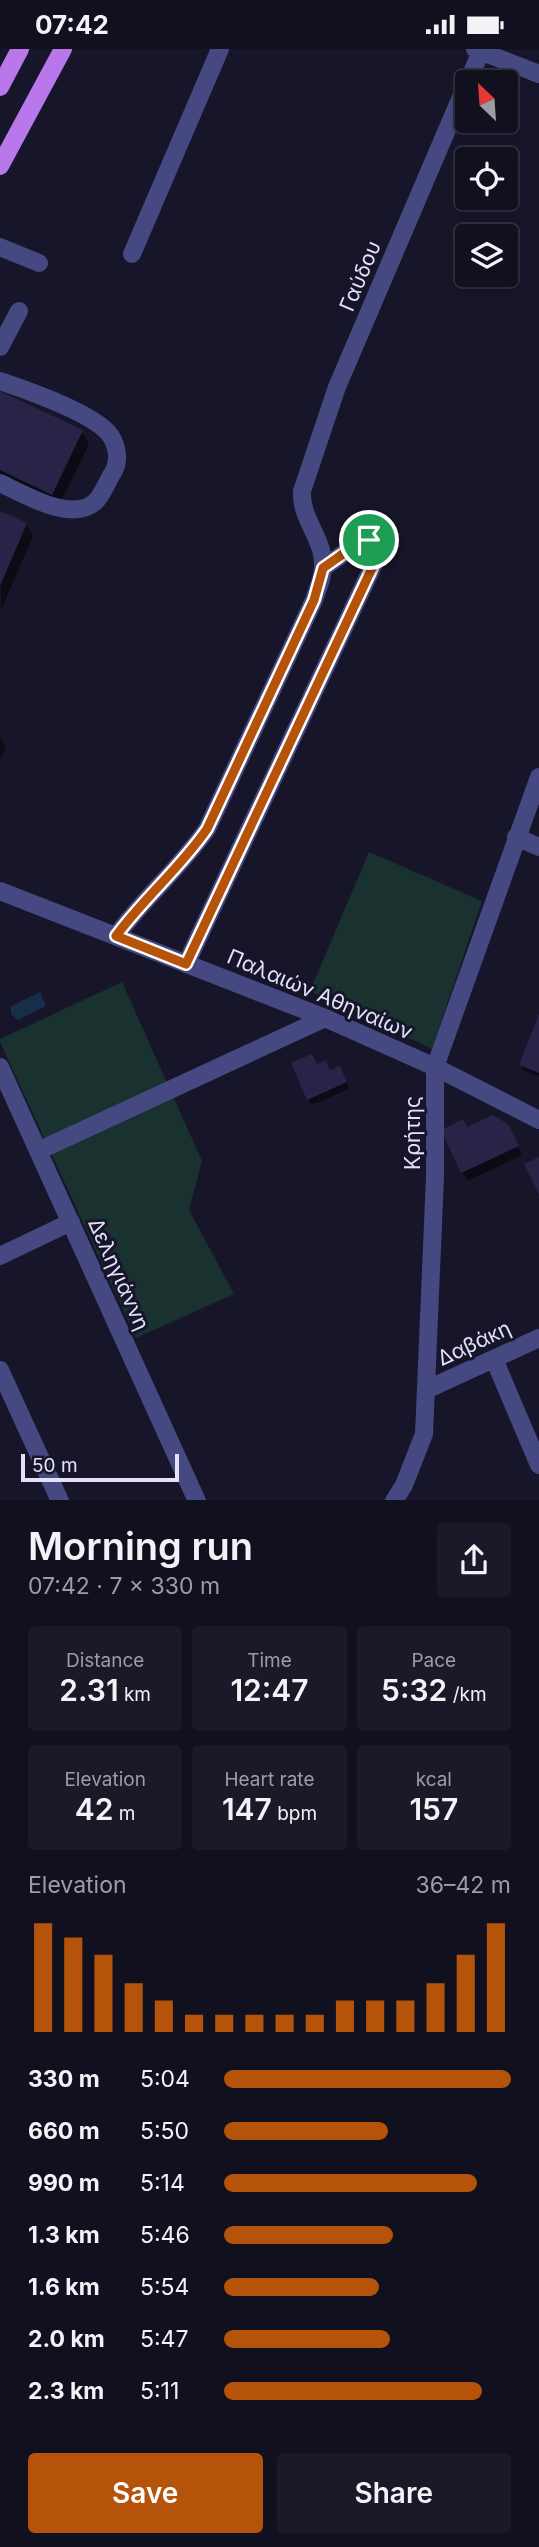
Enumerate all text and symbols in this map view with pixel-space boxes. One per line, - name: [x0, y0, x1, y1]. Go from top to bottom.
- text: 07:42: [35, 9, 109, 40]
- north arrow: [455, 70, 518, 133]
- map controls: [455, 70, 518, 287]
- button: locate: [455, 147, 518, 210]
- button: layers: [455, 224, 518, 287]
- street label: Γαύδου: [334, 237, 386, 315]
- pin: [339, 510, 399, 570]
- icon: arrive: [350, 521, 388, 559]
- street label: Παλαιών Αθηναίων: [224, 944, 416, 1044]
- street label: Κρήτης: [400, 1096, 425, 1170]
- street label: Δεληγιάννη: [83, 1214, 155, 1334]
- street label: Δαβάκη: [433, 1315, 515, 1371]
- scale bar: [21, 1451, 178, 1483]
- text: 50 m: [32, 1454, 78, 1477]
- text: Morning run: [28, 1523, 253, 1569]
- button: share: [437, 1523, 511, 1597]
- text: 07:42 · 7 × 330 m: [28, 1572, 220, 1600]
- text: Distance: [66, 1649, 144, 1672]
- text: Time: [247, 1649, 292, 1672]
- text: Pace: [411, 1649, 456, 1672]
- text: 2.31: [59, 1672, 119, 1708]
- text: 12:47: [230, 1672, 309, 1708]
- text: 5:32: [381, 1672, 447, 1708]
- text: km: [119, 1683, 151, 1706]
- text: /km: [447, 1683, 487, 1706]
- text: Elevation: [64, 1768, 146, 1791]
- text: Heart rate: [224, 1768, 314, 1791]
- text: kcal: [416, 1768, 452, 1791]
- text: 42: [75, 1791, 114, 1827]
- text: 147: [222, 1791, 272, 1827]
- text: 157: [409, 1791, 458, 1827]
- text: m: [114, 1802, 136, 1825]
- text: bpm: [272, 1802, 317, 1825]
- text: Elevation: [28, 1871, 127, 1899]
- text: 36–42 m: [416, 1871, 511, 1899]
- text: 330 m: [28, 2065, 100, 2093]
- text: 5:04: [140, 2065, 190, 2093]
- text: 660 m: [28, 2117, 100, 2145]
- text: 5:50: [140, 2117, 189, 2145]
- text: 990 m: [28, 2169, 100, 2197]
- text: 5:14: [140, 2169, 185, 2197]
- text: 1.3 km: [28, 2221, 100, 2249]
- text: 5:46: [140, 2221, 190, 2249]
- text: 1.6 km: [28, 2273, 100, 2301]
- text: 5:54: [140, 2273, 189, 2301]
- text: 2.0 km: [28, 2325, 105, 2353]
- text: 5:47: [140, 2325, 188, 2353]
- text: 2.3 km: [28, 2377, 104, 2405]
- text: 5:11: [140, 2377, 179, 2405]
- button: Save: [28, 2453, 263, 2533]
- button: Share: [277, 2453, 511, 2533]

